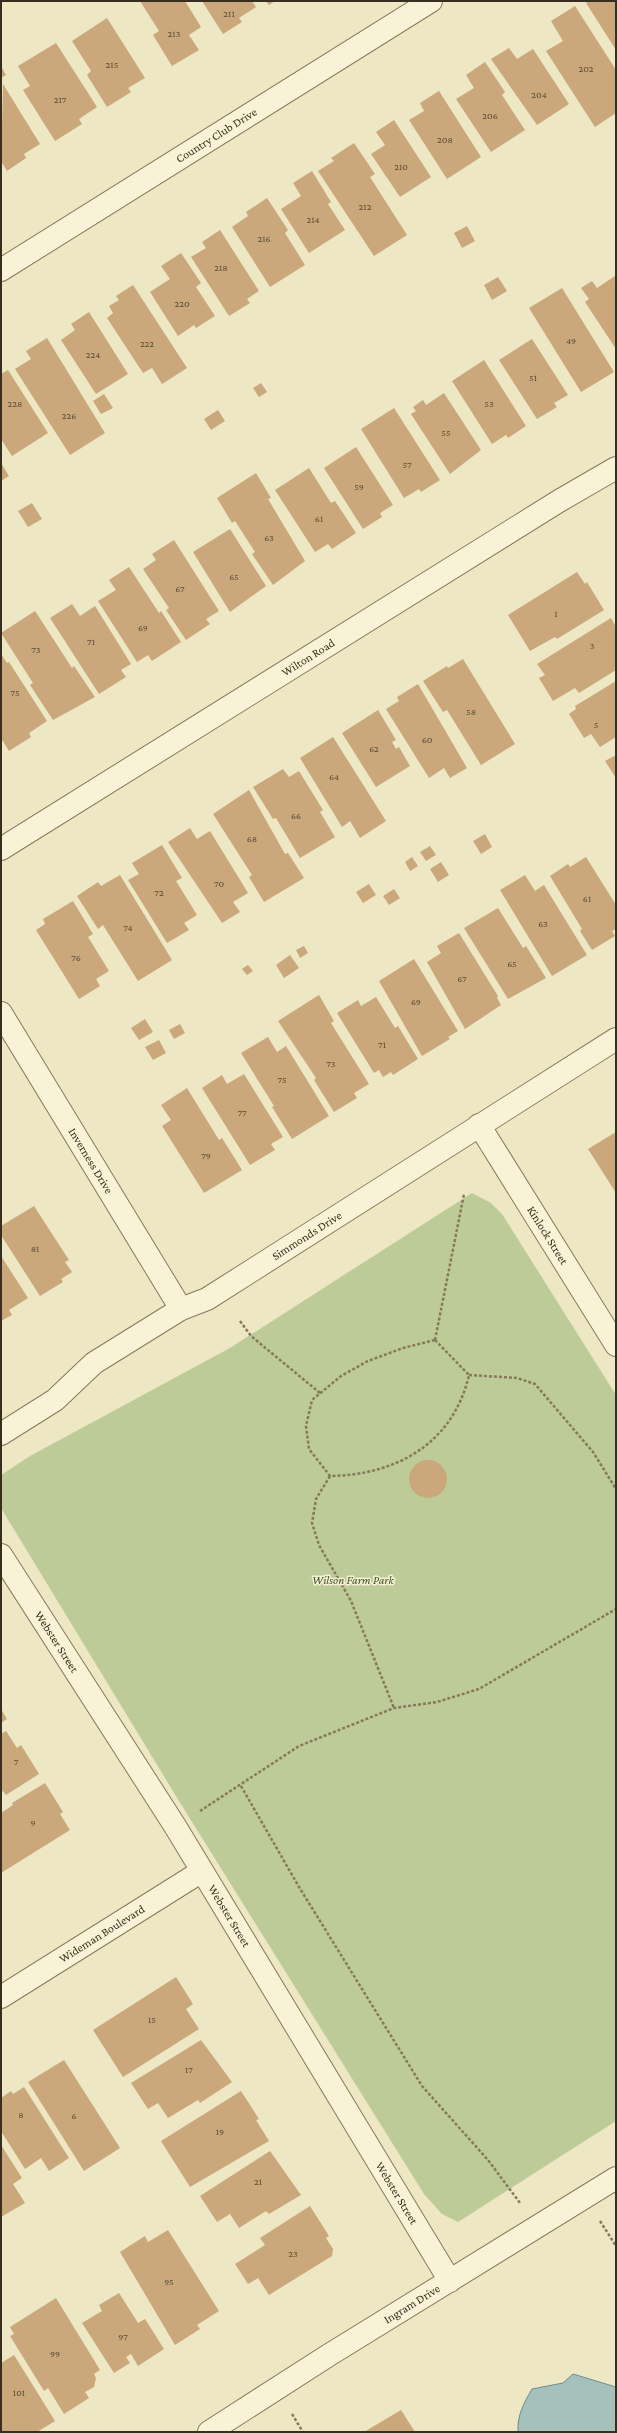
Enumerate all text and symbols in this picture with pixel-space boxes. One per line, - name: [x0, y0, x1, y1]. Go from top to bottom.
- house number: 211: [223, 8, 235, 19]
- house number: 213: [168, 28, 181, 39]
- house number: 215: [106, 59, 119, 70]
- house number: 202: [578, 63, 594, 74]
- house number: 204: [531, 89, 547, 100]
- house number: 217: [54, 94, 67, 105]
- street label: Country Club Drive: [173, 105, 259, 166]
- house number: 206: [482, 110, 498, 121]
- house number: 208: [437, 134, 453, 145]
- house number: 210: [394, 161, 408, 172]
- house number: 212: [359, 201, 372, 212]
- house number: 214: [306, 214, 320, 225]
- house number: 216: [257, 233, 271, 244]
- house number: 218: [214, 262, 228, 273]
- house number: 220: [174, 298, 190, 309]
- house number: 49: [566, 335, 576, 346]
- house number: 222: [140, 338, 154, 349]
- house number: 224: [86, 349, 100, 360]
- house number: 51: [529, 372, 537, 383]
- house number: 228: [8, 398, 22, 409]
- house number: 53: [484, 398, 494, 409]
- house number: 226: [62, 410, 76, 421]
- house number: 55: [441, 427, 451, 438]
- house number: 57: [402, 459, 412, 470]
- house number: 59: [354, 481, 364, 492]
- house number: 61: [315, 513, 323, 524]
- house number: 63: [264, 532, 274, 543]
- house number: 65: [229, 571, 239, 582]
- house number: 67: [175, 583, 185, 594]
- house number: 1: [554, 608, 558, 619]
- house number: 69: [138, 622, 148, 633]
- street label: Wilton Road: [279, 635, 338, 679]
- house number: 71: [87, 636, 95, 647]
- house number: 3: [590, 640, 595, 651]
- house number: 73: [31, 644, 41, 655]
- house number: 75: [10, 687, 20, 698]
- house number: 58: [466, 706, 476, 717]
- house number: 5: [594, 719, 599, 730]
- house number: 60: [422, 734, 433, 745]
- house number: 62: [369, 743, 379, 754]
- house number: 64: [329, 771, 339, 782]
- house number: 66: [291, 810, 301, 821]
- house number: 68: [247, 833, 257, 844]
- house number: 70: [214, 878, 224, 889]
- house number: 72: [154, 887, 164, 898]
- house number: 61: [583, 893, 591, 904]
- house number: 63: [538, 918, 548, 929]
- house number: 74: [123, 922, 133, 933]
- house number: 76: [71, 952, 81, 963]
- house number: 65: [507, 958, 517, 969]
- house number: 67: [457, 973, 467, 984]
- house number: 69: [411, 996, 421, 1007]
- house number: 71: [378, 1039, 386, 1050]
- house number: 73: [326, 1058, 336, 1069]
- house number: 75: [277, 1074, 287, 1085]
- house number: 77: [237, 1107, 247, 1118]
- street label: Inverness Drive: [66, 1125, 116, 1196]
- house number: 79: [201, 1150, 211, 1161]
- street label: Kinlock Street: [524, 1203, 572, 1268]
- street label: Simmonds Drive: [269, 1208, 344, 1263]
- house number: 81: [31, 1243, 39, 1254]
- park label: Wilson Farm Park: [312, 1573, 394, 1587]
- street label: Webster Street: [32, 1608, 82, 1676]
- house number: 7: [14, 1756, 19, 1767]
- house number: 9: [30, 1817, 36, 1828]
- street label: Webster Street: [205, 1882, 254, 1950]
- street label: Wideman Boulevard: [57, 1901, 148, 1966]
- house number: 15: [148, 2014, 156, 2025]
- house number: 17: [185, 2064, 193, 2075]
- house number: 8: [18, 2109, 24, 2120]
- house number: 6: [71, 2110, 77, 2121]
- house number: 19: [216, 2126, 224, 2137]
- street label: Webster Street: [373, 2159, 422, 2228]
- house number: 21: [254, 2176, 262, 2187]
- house number: 23: [288, 2248, 298, 2259]
- house number: 95: [164, 2276, 174, 2287]
- street label: Ingram Drive: [381, 2281, 443, 2326]
- house number: 97: [118, 2331, 128, 2342]
- house number: 99: [50, 2348, 60, 2359]
- house number: 101: [13, 2387, 25, 2398]

